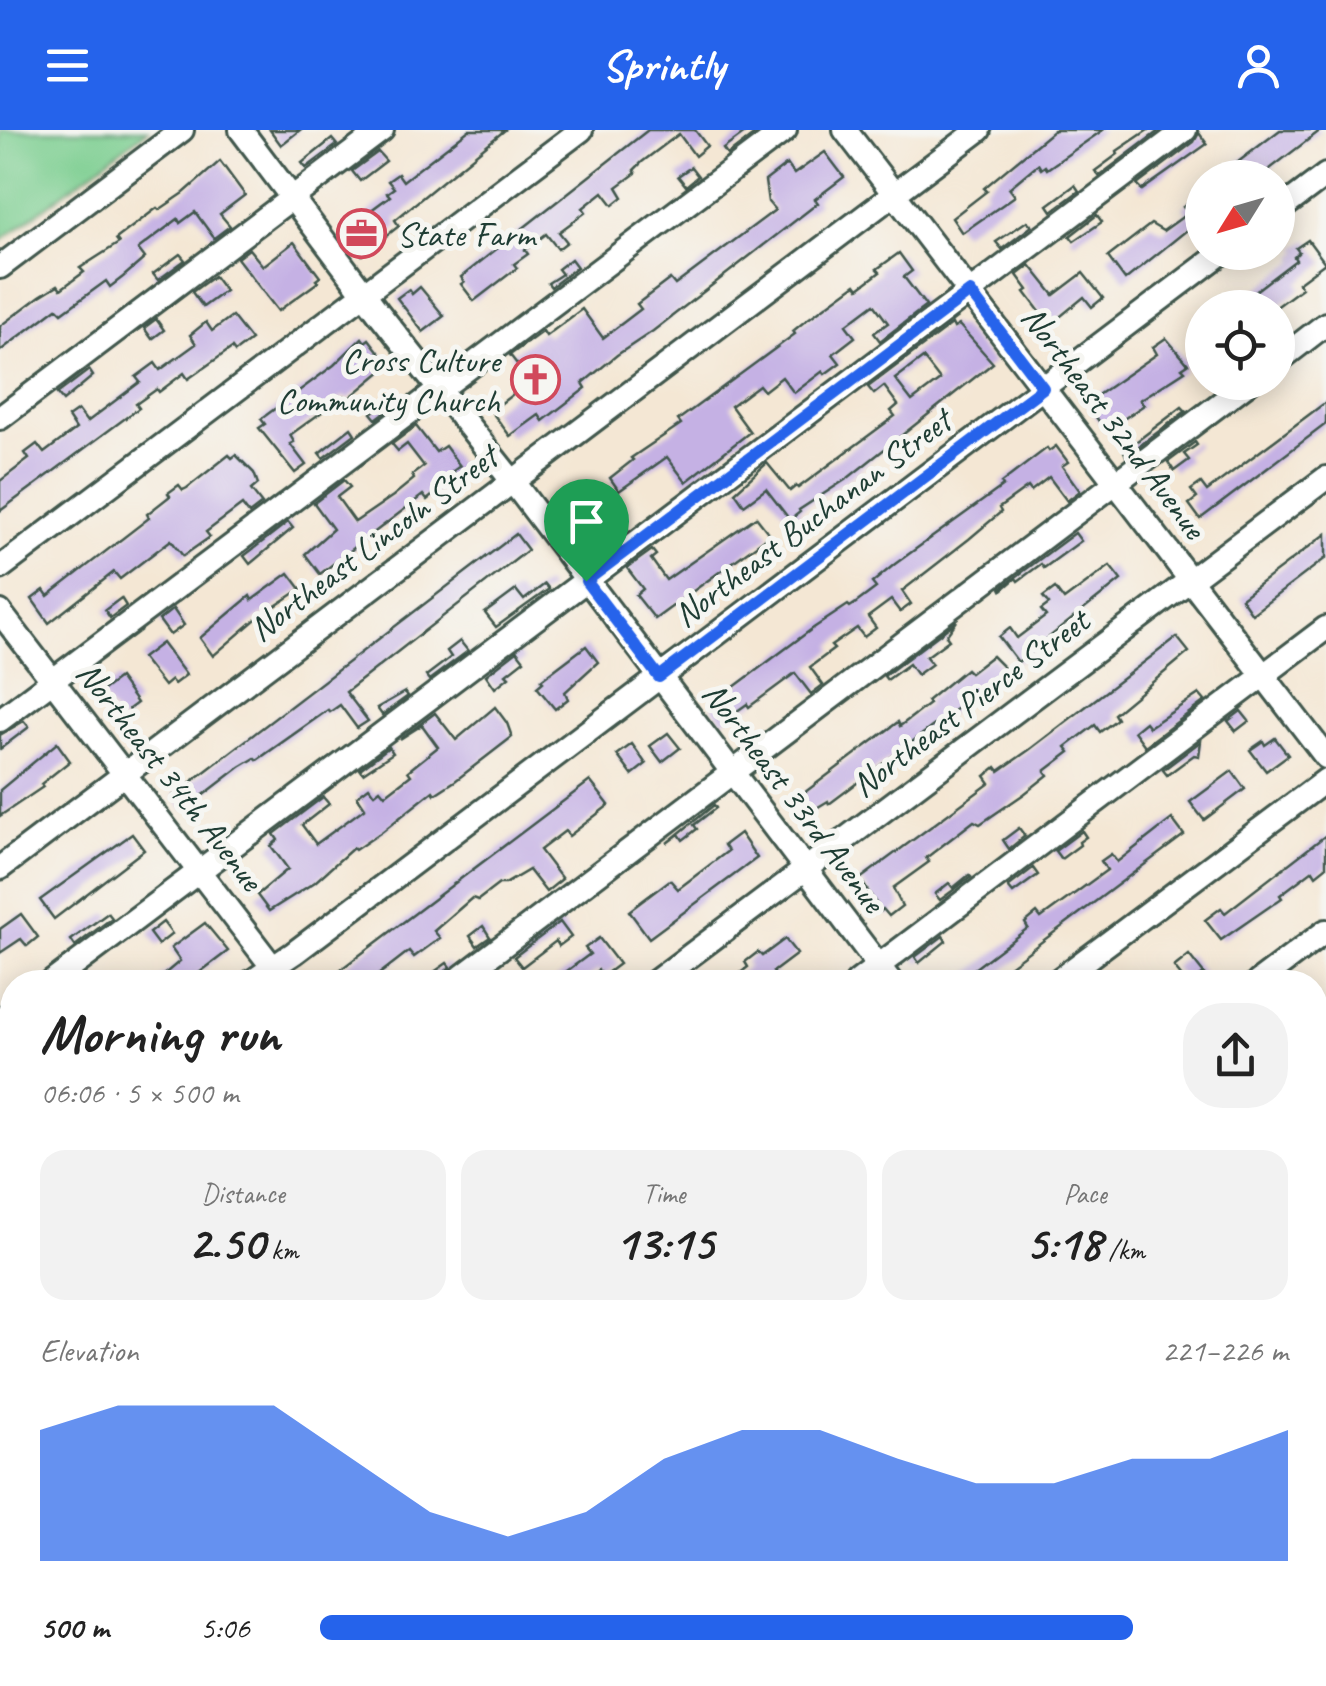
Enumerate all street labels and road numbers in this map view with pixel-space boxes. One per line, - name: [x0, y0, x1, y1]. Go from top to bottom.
- street label: Northeast 32nd Avenue: [1011, 296, 1218, 550]
- street label: Northeast Buchanan Street: [664, 396, 963, 637]
- street label: Northeast Lincoln Street: [240, 432, 510, 651]
- street label: Northeast Pierce Street: [842, 597, 1100, 807]
- street label: Northeast 34th Avenue: [66, 652, 275, 902]
- street label: Northeast 33rd Avenue: [692, 672, 897, 924]

